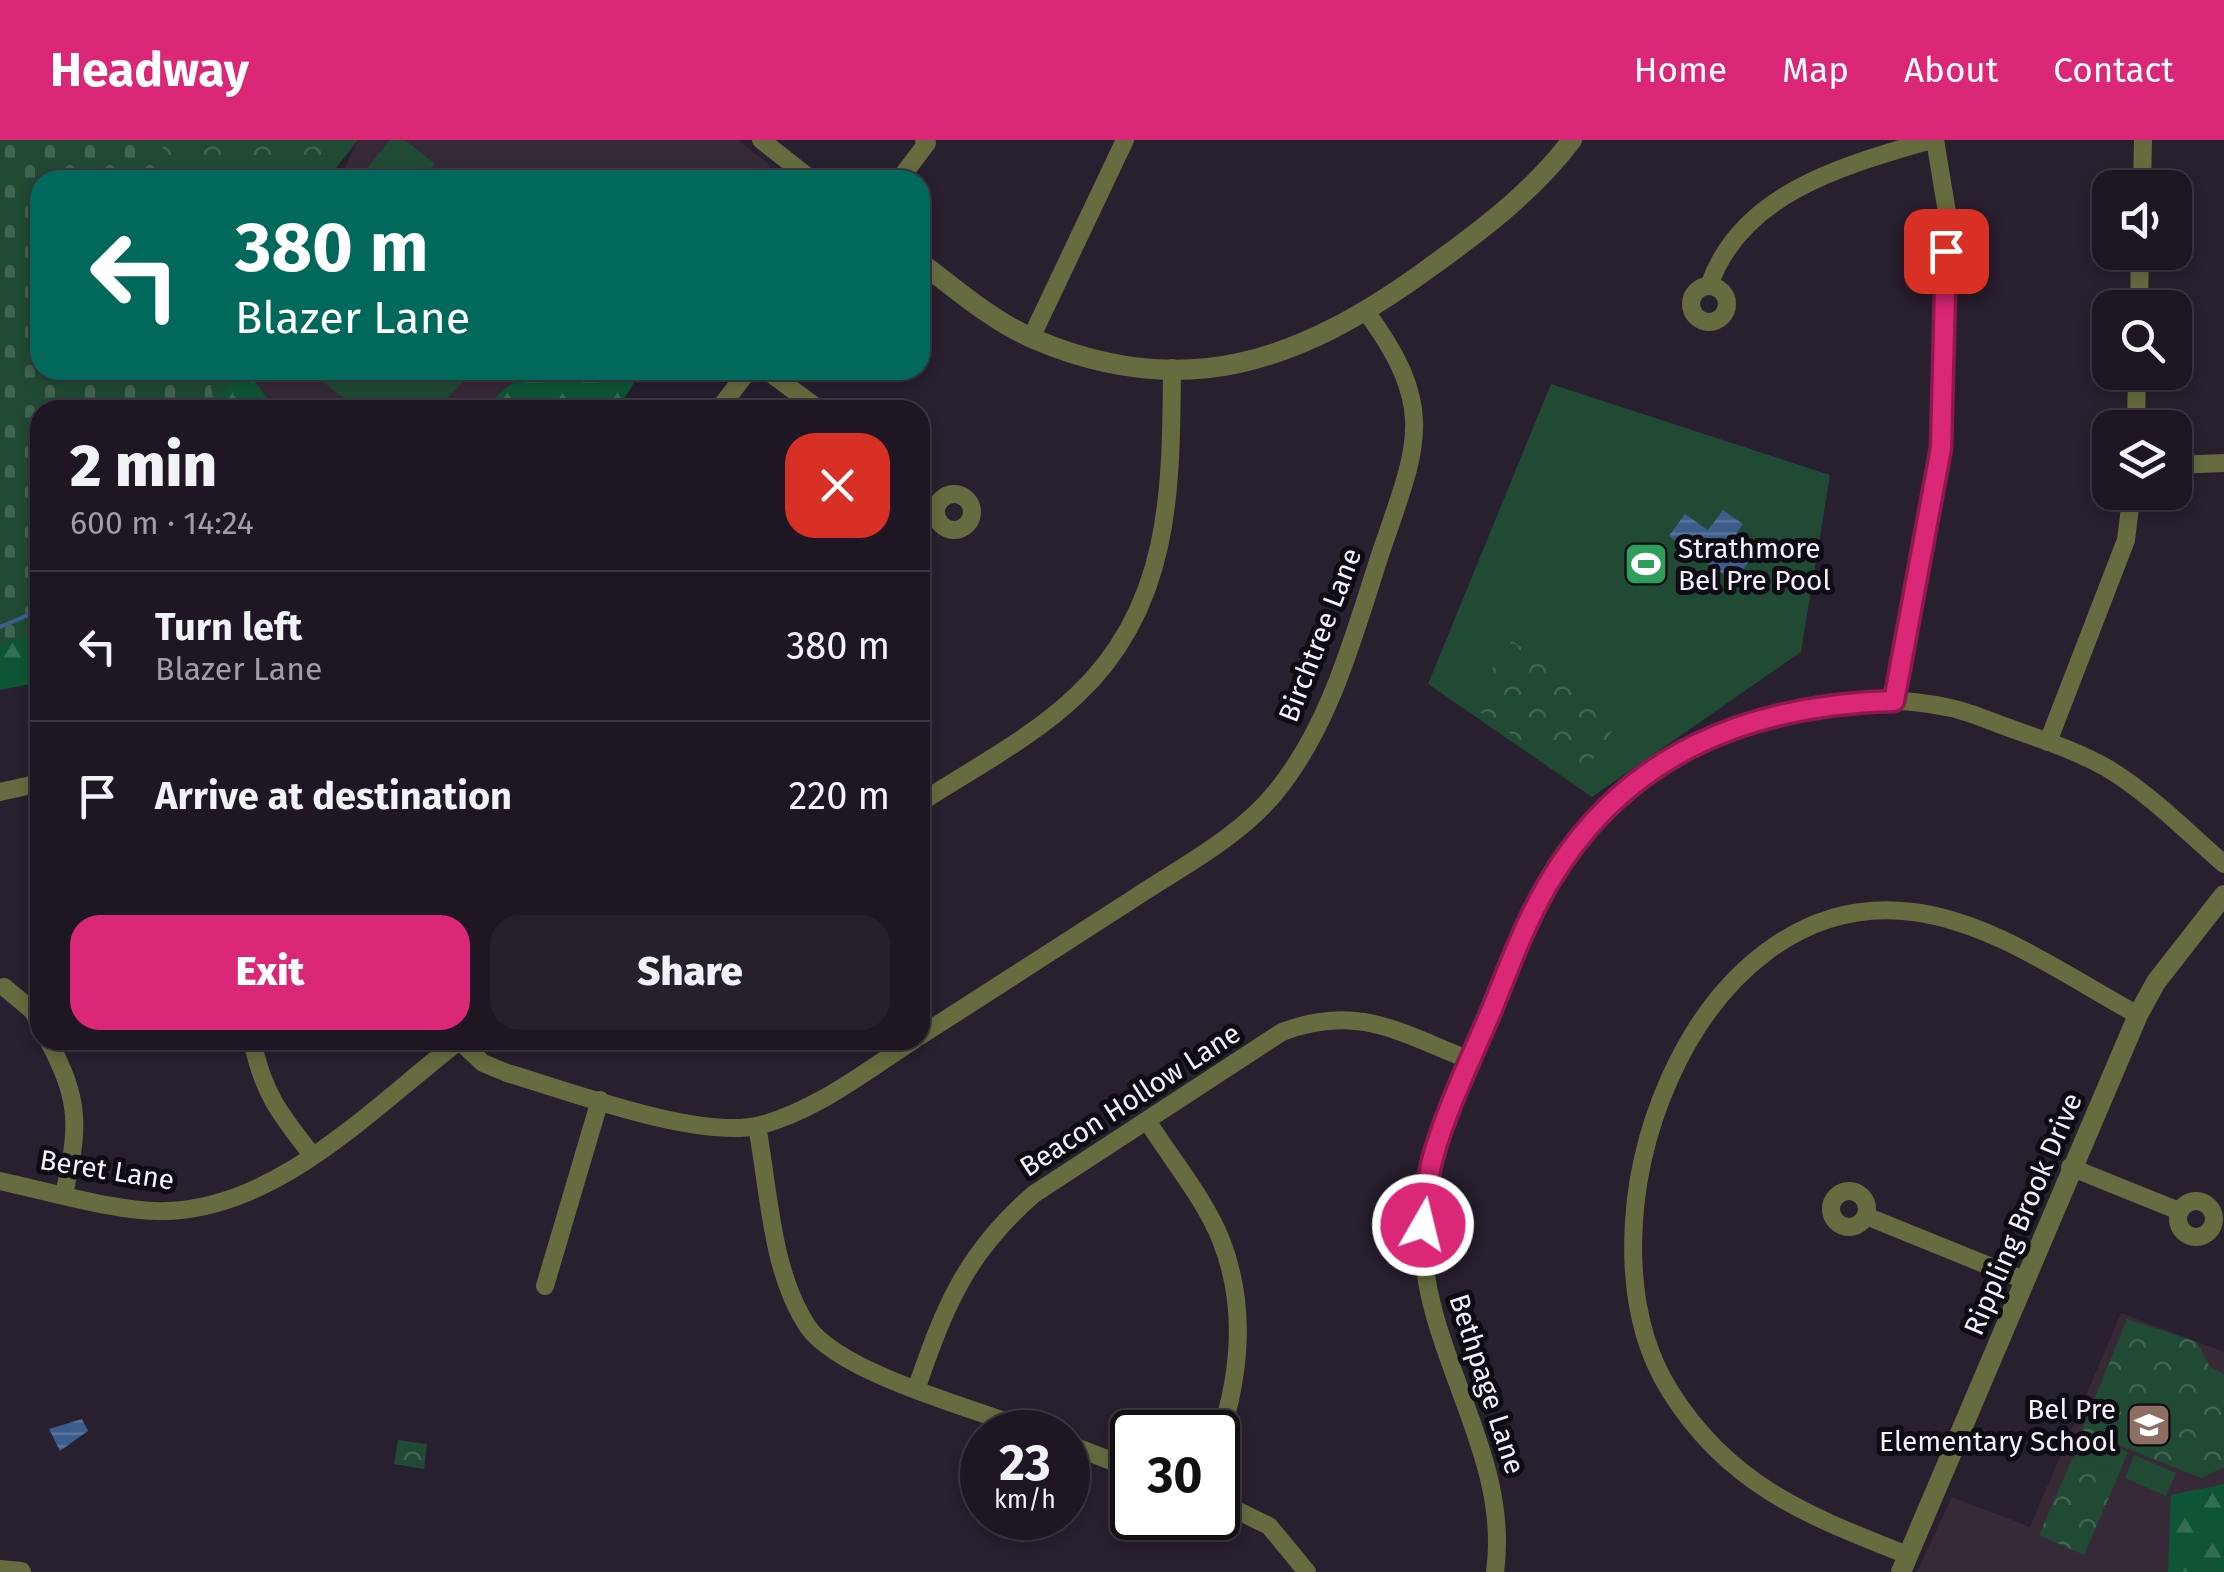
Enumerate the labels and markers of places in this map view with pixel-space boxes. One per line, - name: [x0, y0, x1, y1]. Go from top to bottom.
- pin: [1904, 209, 1989, 294]
- place label: Strathmore Bel Pre Pool: [1678, 532, 1831, 597]
- sports icon: Strathmore Bel Pre Pool: [1623, 541, 1669, 587]
- place label: Bel Pre Elementary School: [1879, 1393, 2116, 1458]
- school or university icon: Bel Pre Elementary School: [2126, 1402, 2172, 1448]

